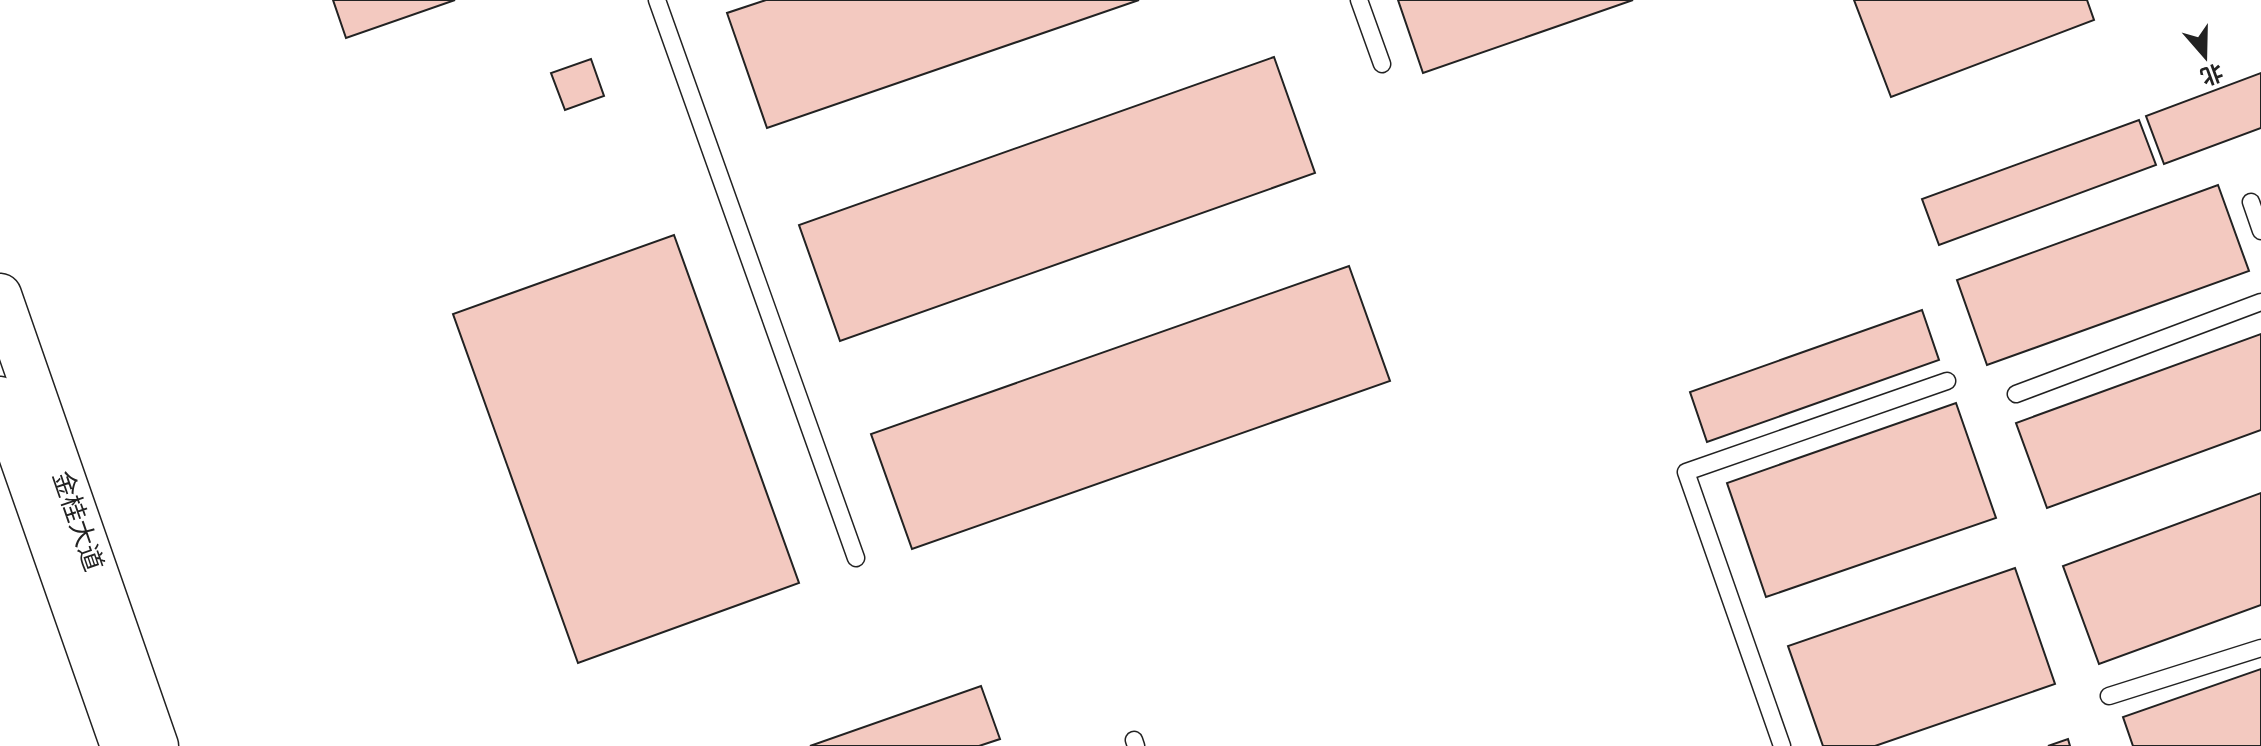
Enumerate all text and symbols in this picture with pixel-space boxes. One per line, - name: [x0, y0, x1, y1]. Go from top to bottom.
- north arrow: [2165, 16, 2245, 96]
- text: 北: [2197, 58, 2227, 92]
- street label: 金桂大道: [46, 466, 111, 575]

